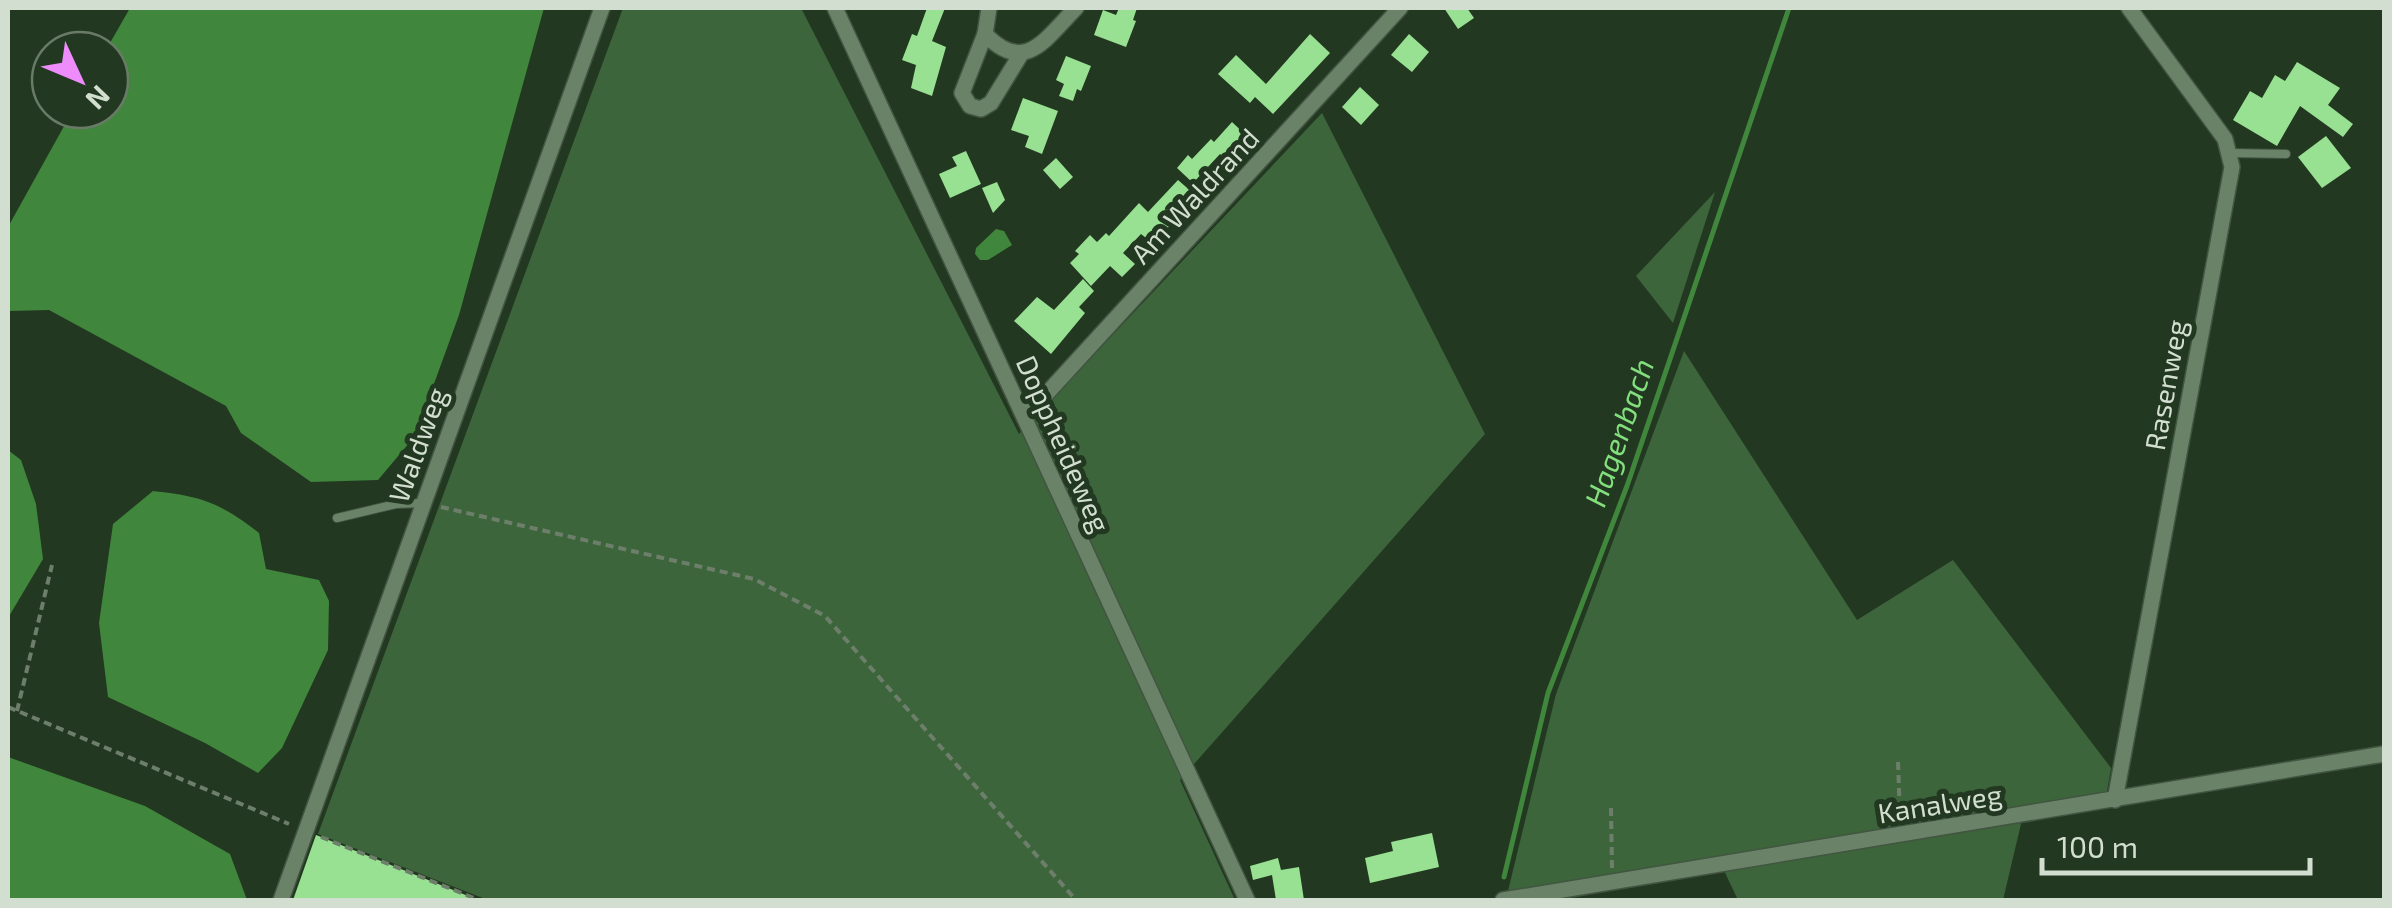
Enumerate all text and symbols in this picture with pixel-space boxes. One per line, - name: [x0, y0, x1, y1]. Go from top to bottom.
- north arrow: [30, 30, 130, 130]
- text: N: [79, 79, 118, 117]
- street label: Am Waldrand: [1123, 121, 1266, 270]
- street label: Rasenweg: [2137, 317, 2193, 453]
- street label: Doppheideweg: [1010, 350, 1118, 538]
- water label: Hagenbach: [1576, 354, 1660, 511]
- street label: Waldweg: [381, 382, 454, 507]
- street label: Kanalweg: [1875, 776, 2005, 830]
- scale bar: [2042, 813, 2310, 875]
- text: 100 m: [2057, 828, 2138, 864]

